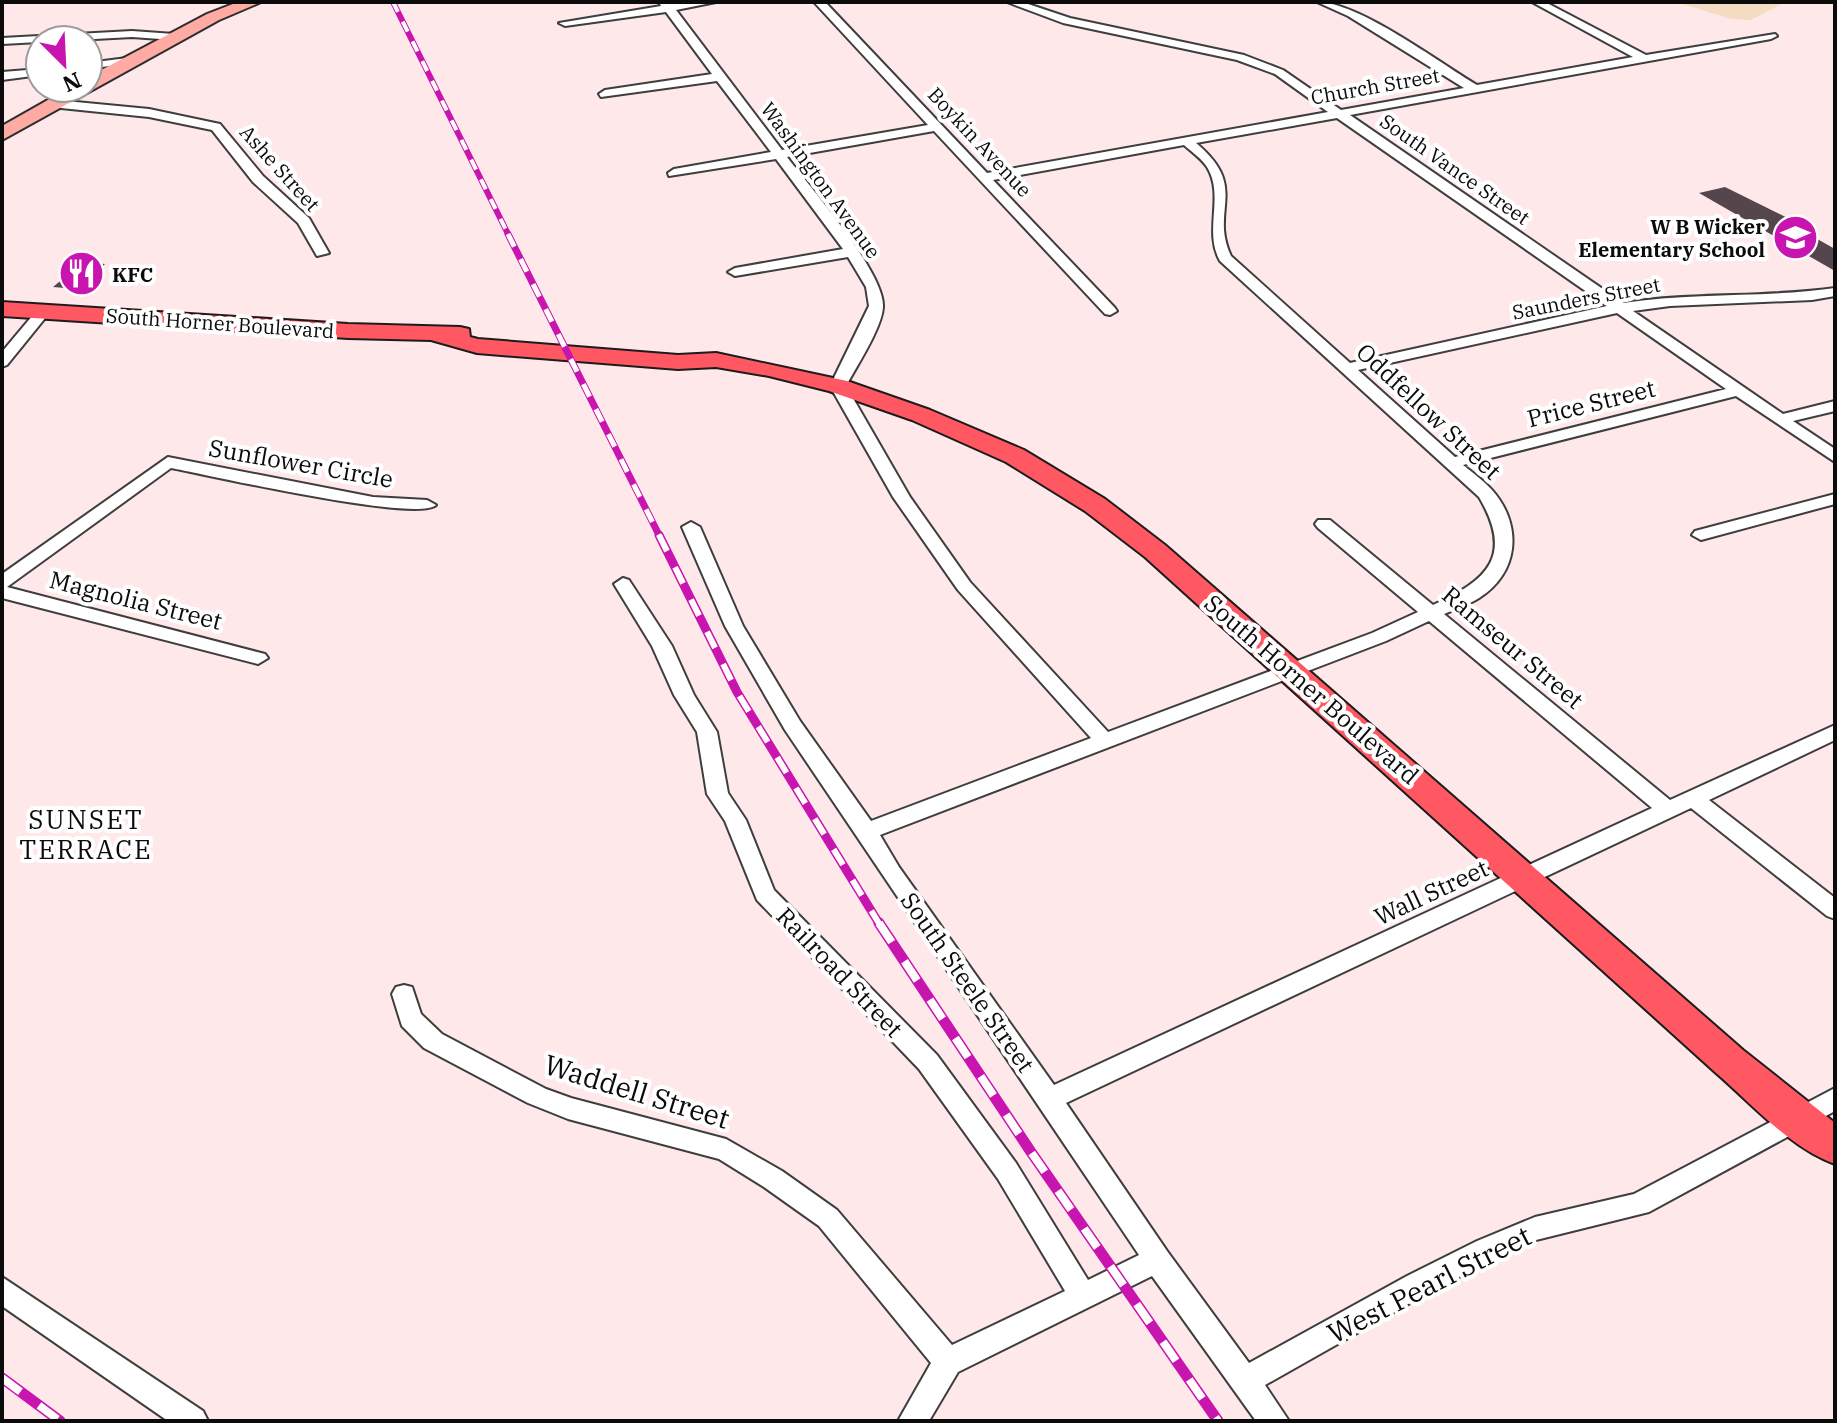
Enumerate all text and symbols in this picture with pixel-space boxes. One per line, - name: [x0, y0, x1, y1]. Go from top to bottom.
- north arrow: [24, 24, 104, 104]
- street label: Church Street: [1308, 61, 1442, 111]
- text: N: [58, 66, 86, 100]
- street label: Boykin Avenue: [922, 81, 1038, 203]
- street label: Washington Avenue: [755, 96, 887, 264]
- street label: South Vance Street: [1375, 107, 1535, 231]
- street label: Ashe Street: [234, 119, 326, 217]
- place label: W B Wicker Elementary School: [1578, 213, 1765, 263]
- school or university icon: W B Wicker Elementary School: [1772, 214, 1820, 262]
- restaurant icon: KFC: [57, 250, 105, 298]
- place label: KFC: [112, 261, 153, 288]
- street label: Saunders Street: [1510, 270, 1662, 326]
- street label: South Horner Boulevard: [105, 302, 335, 344]
- street label: Oddfellow Street: [1350, 336, 1508, 486]
- street label: Price Street: [1524, 372, 1658, 434]
- street label: Sunflower Circle: [206, 431, 396, 495]
- street label: Magnolia Street: [46, 563, 226, 637]
- street label: Ramseur Street: [1436, 578, 1590, 716]
- street label: South Horner Boulevard: [1198, 587, 1426, 791]
- district label: SUNSET TERRACE: [19, 802, 153, 866]
- street label: Wall Street: [1369, 852, 1493, 932]
- street label: South Steele Street: [894, 886, 1042, 1078]
- street label: Railroad Street: [770, 900, 910, 1044]
- street label: Waddell Street: [540, 1045, 734, 1137]
- street label: West Pearl Street: [1321, 1217, 1537, 1351]

